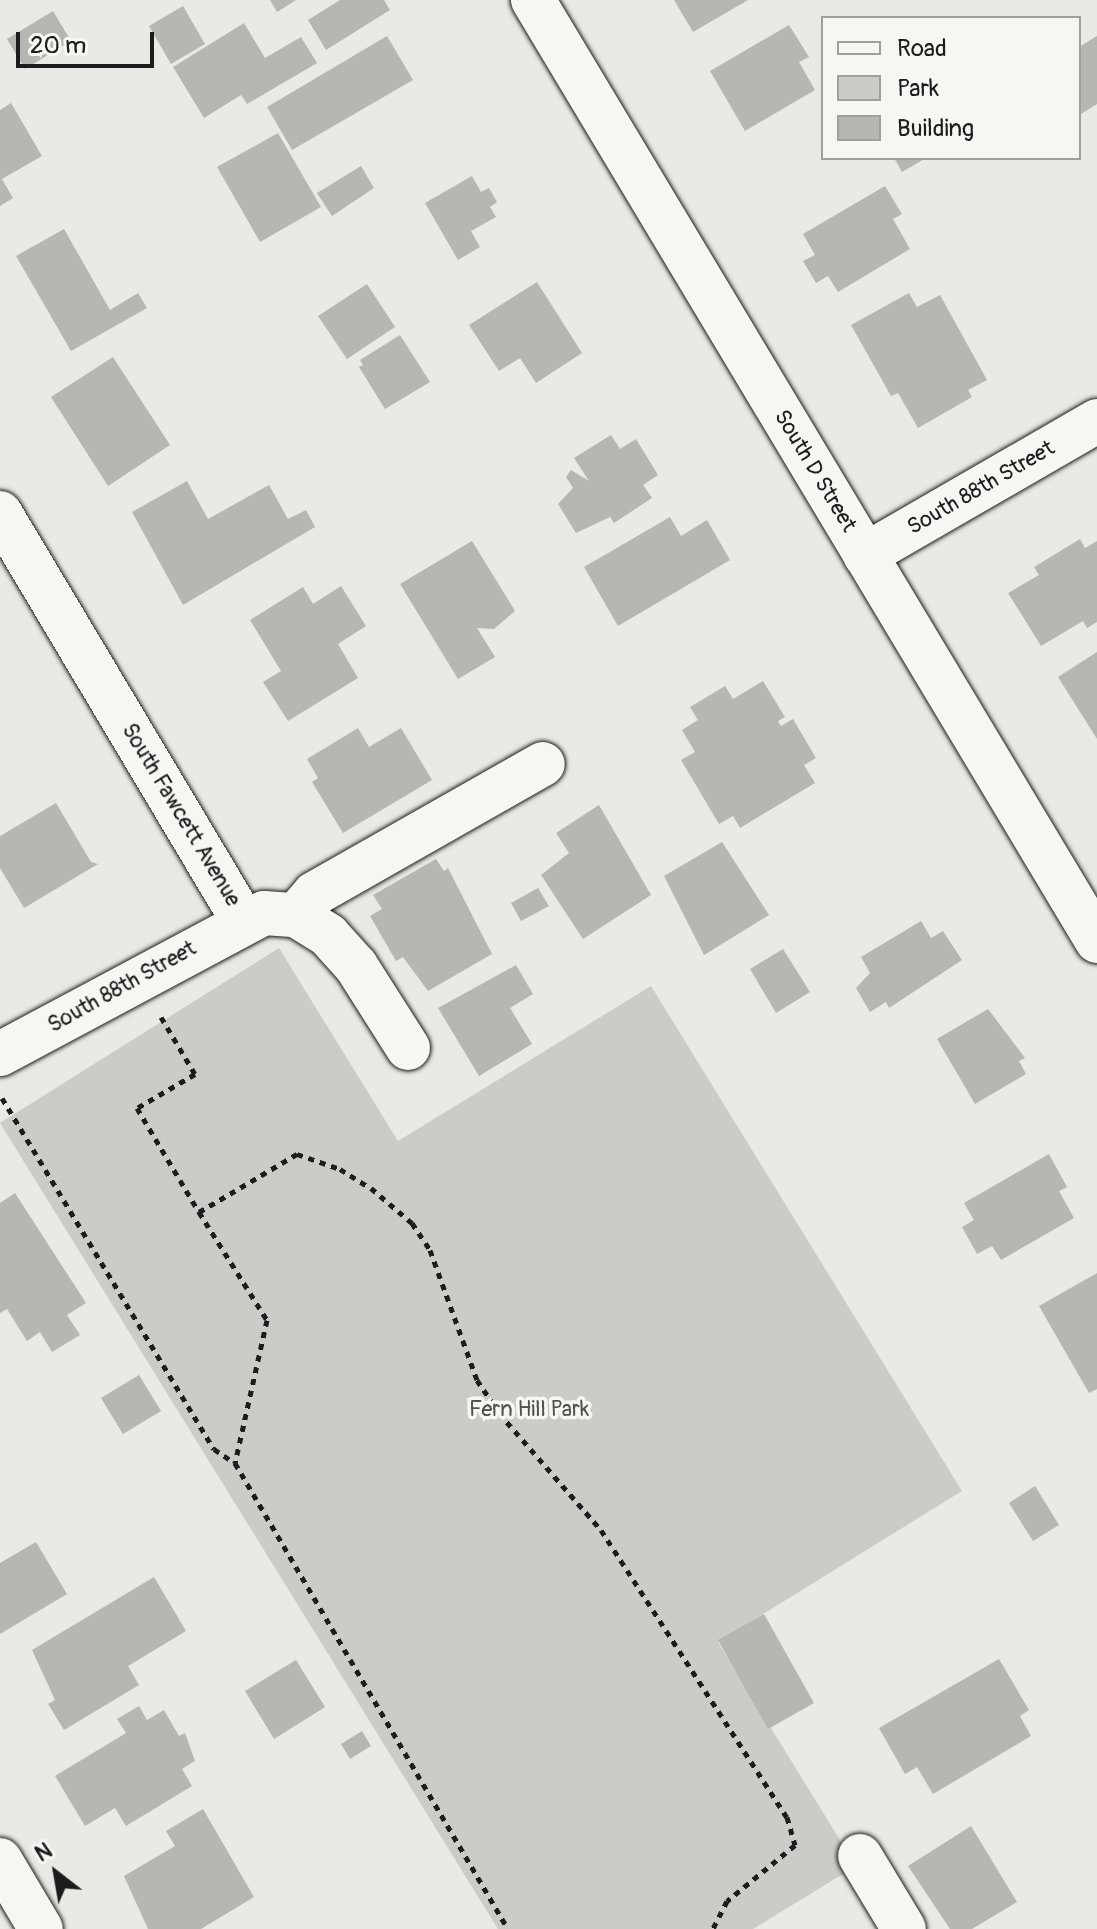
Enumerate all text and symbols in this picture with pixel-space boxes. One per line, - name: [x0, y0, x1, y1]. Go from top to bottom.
- scale bar: [20, 16, 158, 66]
- legend: [821, 16, 1081, 160]
- text: 20 m: [30, 31, 86, 60]
- text: Road: [897, 34, 947, 63]
- text: Park: [897, 74, 939, 103]
- text: Building: [897, 114, 974, 143]
- street label: South D Street: [768, 405, 862, 537]
- street label: South 88th Street: [903, 435, 1059, 541]
- street label: South Fawcett Avenue: [116, 719, 246, 911]
- street label: South 88th Street: [43, 935, 201, 1039]
- park label: Fern Hill Park: [469, 1397, 589, 1423]
- north arrow: [16, 1833, 96, 1913]
- text: N: [30, 1837, 57, 1868]

